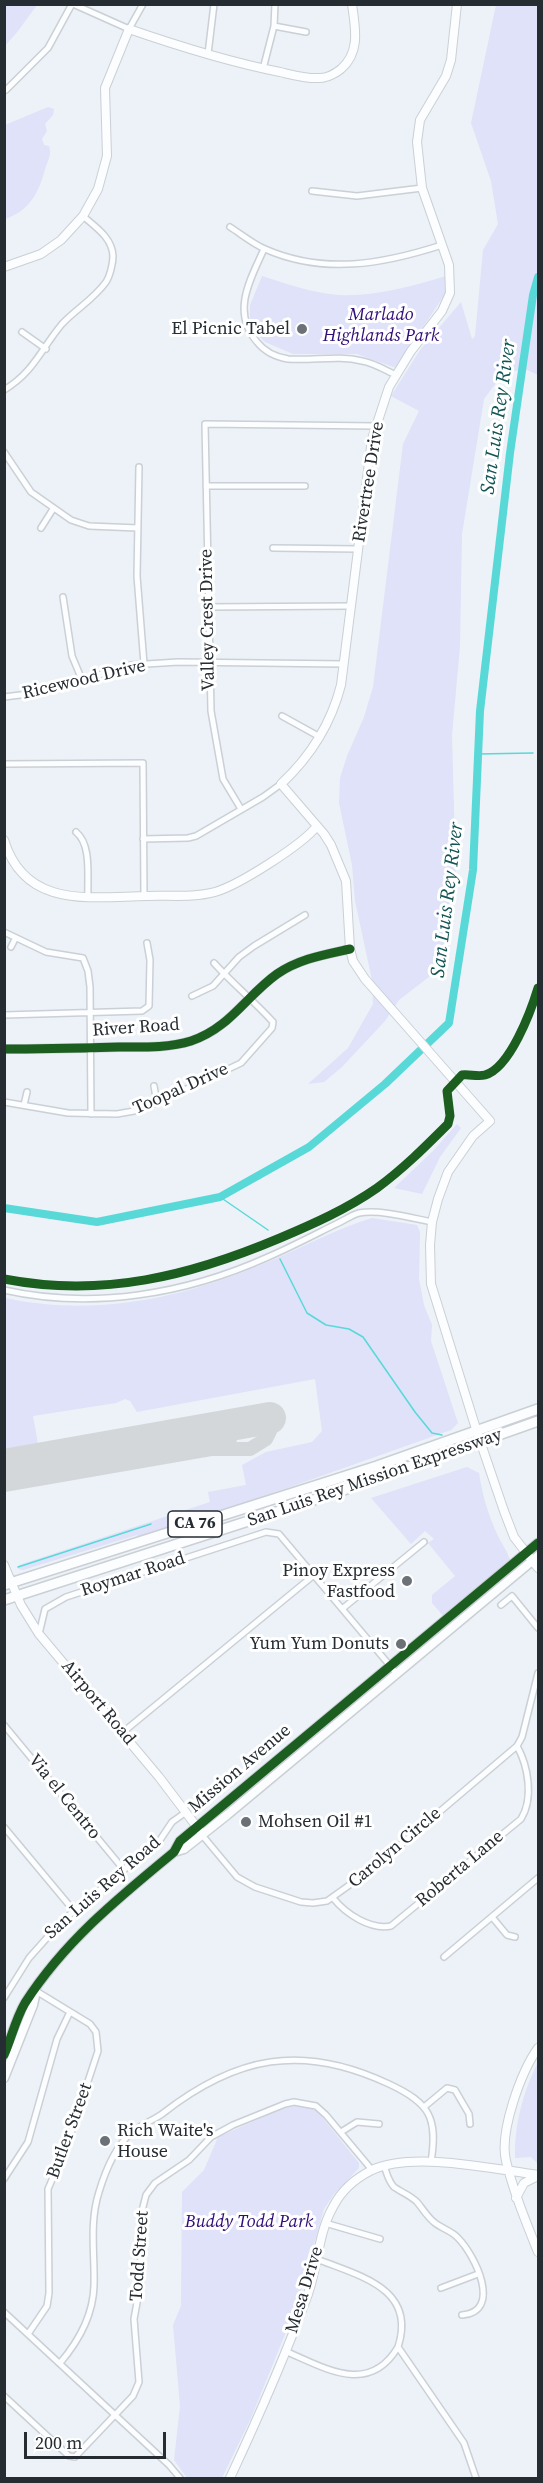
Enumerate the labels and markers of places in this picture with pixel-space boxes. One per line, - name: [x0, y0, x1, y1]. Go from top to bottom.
- place label: El Picnic Tabel: [171, 318, 290, 340]
- marker: El Picnic Tabel: [295, 322, 309, 336]
- place label: Pinoy Express Fastfood: [282, 1560, 395, 1602]
- marker: Pinoy Express Fastfood: [400, 1574, 414, 1588]
- place label: Yum Yum Donuts: [250, 1633, 389, 1655]
- marker: Yum Yum Donuts: [394, 1637, 408, 1651]
- place label: Mohsen Oil #1: [258, 1811, 373, 1833]
- marker: Mohsen Oil #1: [239, 1815, 253, 1829]
- place label: Rich Waite's House: [117, 2120, 213, 2162]
- marker: Rich Waite's House: [98, 2134, 112, 2148]

